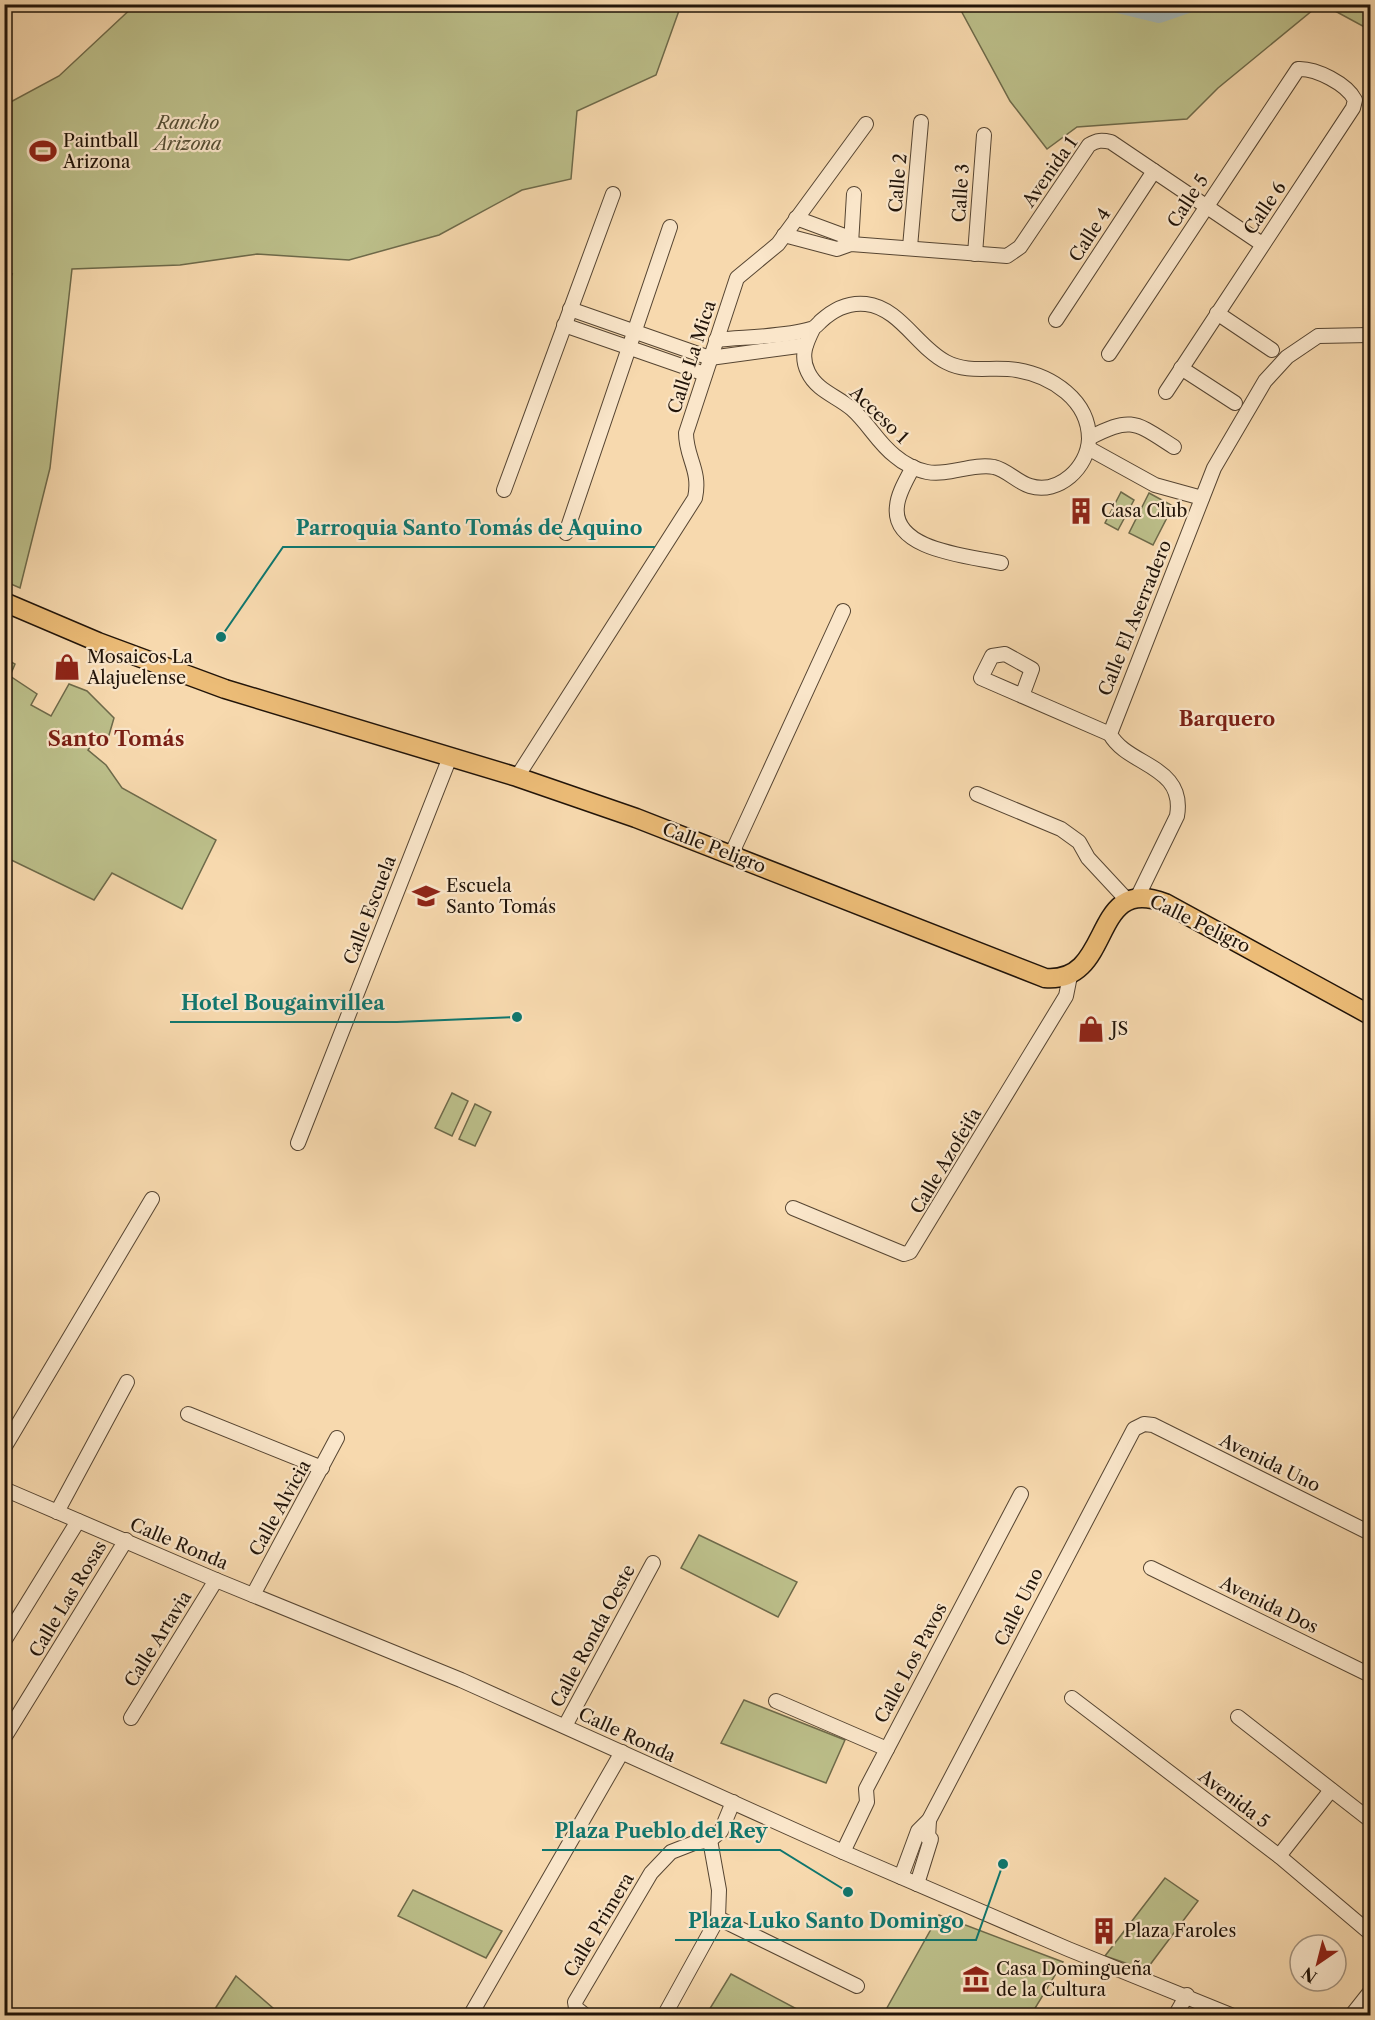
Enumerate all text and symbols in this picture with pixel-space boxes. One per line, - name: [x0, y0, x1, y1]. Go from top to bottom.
- park label: Rancho Arizona: [151, 112, 222, 155]
- place label: Paintball Arizona: [62, 130, 138, 173]
- street label: Avenida 1: [1017, 132, 1082, 212]
- sports icon: Paintball Arizona: [28, 136, 58, 166]
- street label: Calle 2: [884, 153, 912, 213]
- street label: Calle 3: [948, 163, 974, 223]
- street label: Calle 5: [1163, 170, 1213, 232]
- street label: Calle 6: [1239, 177, 1291, 239]
- street label: Calle 4: [1065, 204, 1115, 266]
- street label: Calle La Mica: [663, 297, 721, 416]
- street label: Acceso 1: [844, 381, 913, 449]
- building icon: Casa Club: [1066, 496, 1096, 526]
- place label: Casa Club: [1101, 500, 1188, 522]
- callout: Parroquia Santo Tomás de Aquino: [283, 509, 655, 547]
- text: Parroquia Santo Tomás de Aquino: [296, 516, 642, 540]
- street label: Calle El Aserradero: [1094, 537, 1176, 699]
- place label: Mosaicos La Alajuelense: [86, 646, 194, 689]
- shop icon: Mosaicos La Alajuelense: [52, 652, 82, 682]
- district label: Barquero: [1179, 707, 1275, 731]
- district label: Santo Tomás: [48, 726, 184, 751]
- street label: Calle Peligro: [659, 818, 769, 878]
- street label: Calle Escuela: [339, 852, 401, 967]
- place label: Escuela Santo Tomás: [446, 875, 556, 918]
- school or university icon: Escuela Santo Tomás: [411, 881, 441, 911]
- street label: Calle Peligro: [1146, 890, 1254, 958]
- callout: Hotel Bougainvillea: [170, 984, 397, 1022]
- text: Hotel Bougainvillea: [181, 991, 385, 1015]
- shop icon: JS: [1076, 1014, 1106, 1044]
- place label: JS: [1108, 1018, 1128, 1040]
- street label: Calle Azofeifa: [906, 1104, 986, 1218]
- street label: Avenida Uno: [1215, 1429, 1324, 1497]
- street label: Calle Alvicia: [245, 1456, 316, 1560]
- street label: Calle Ronda: [126, 1513, 232, 1575]
- street label: Calle Las Rosas: [25, 1537, 111, 1661]
- street label: Calle Ronda Oeste: [546, 1561, 640, 1711]
- street label: Calle Uno: [990, 1564, 1048, 1650]
- street label: Avenida Dos: [1215, 1571, 1322, 1638]
- street label: Calle Artavia: [120, 1586, 197, 1691]
- street label: Calle Los Pavos: [870, 1599, 952, 1727]
- street label: Calle Ronda: [575, 1703, 680, 1767]
- street label: Avenida 5: [1193, 1765, 1274, 1833]
- callout: Plaza Pueblo del Rey: [542, 1812, 780, 1850]
- text: Plaza Pueblo del Rey: [554, 1819, 768, 1843]
- street label: Calle Primera: [559, 1868, 639, 1981]
- callout: Plaza Luko Santo Domingo: [675, 1902, 976, 1940]
- text: Plaza Luko Santo Domingo: [688, 1909, 964, 1933]
- building icon: Plaza Faroles: [1089, 1916, 1119, 1946]
- place label: Plaza Faroles: [1124, 1920, 1236, 1942]
- north arrow: [1288, 1933, 1348, 1993]
- place label: Casa Domingueña de la Cultura: [996, 1958, 1152, 2001]
- text: N: [1298, 1963, 1321, 1987]
- museum icon: Casa Domingueña de la Cultura: [961, 1964, 991, 1994]

